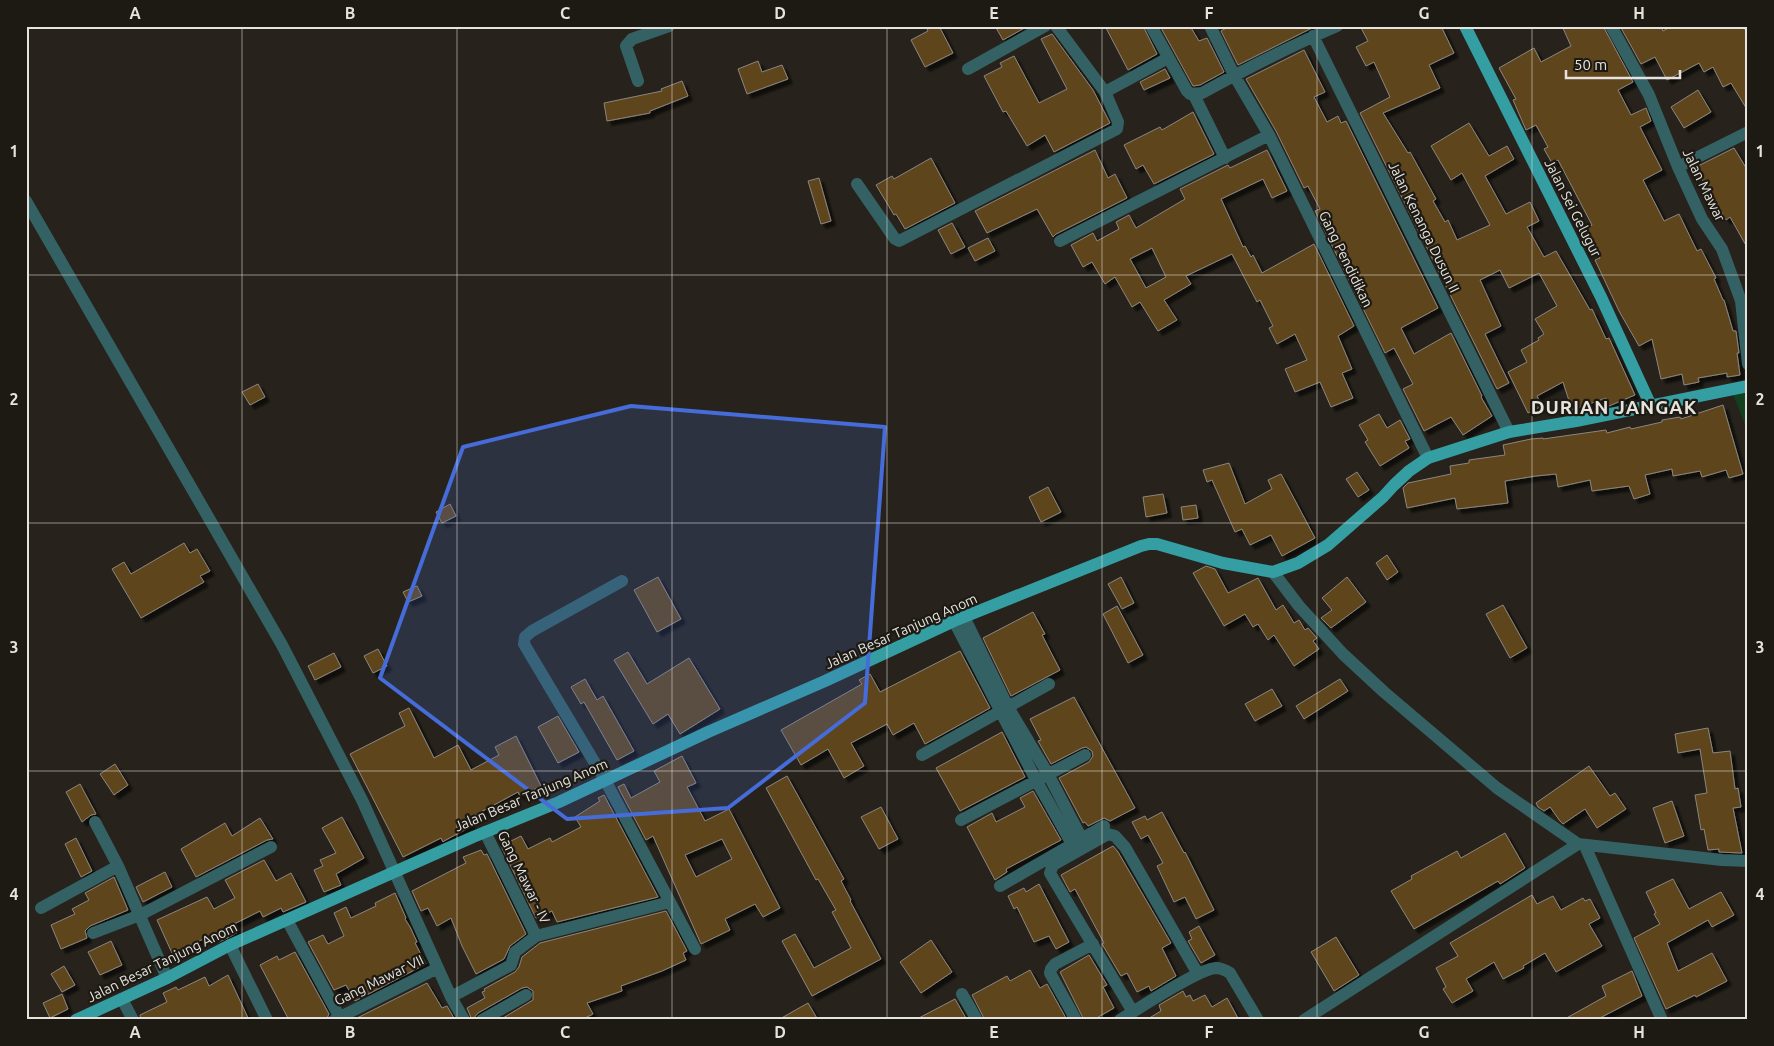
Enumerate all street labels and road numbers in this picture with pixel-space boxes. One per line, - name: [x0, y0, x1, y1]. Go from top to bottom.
- street label: Jalan Mawar: [1680, 146, 1729, 225]
- street label: Jalan Sei Gelugur: [1541, 156, 1605, 260]
- street label: Jalan Kenanga Dusun II: [1385, 159, 1463, 295]
- street label: Gang Pendidikan: [1316, 208, 1376, 310]
- street label: Jalan Besar Tanjung Anom: [822, 590, 980, 672]
- street label: Jalan Besar Tanjung Anom: [452, 755, 610, 835]
- street label: Gang Mawar - IV: [495, 828, 553, 926]
- street label: Jalan Besar Tanjung Anom: [84, 919, 240, 1005]
- street label: Gang Mawar VII: [332, 951, 426, 1009]

